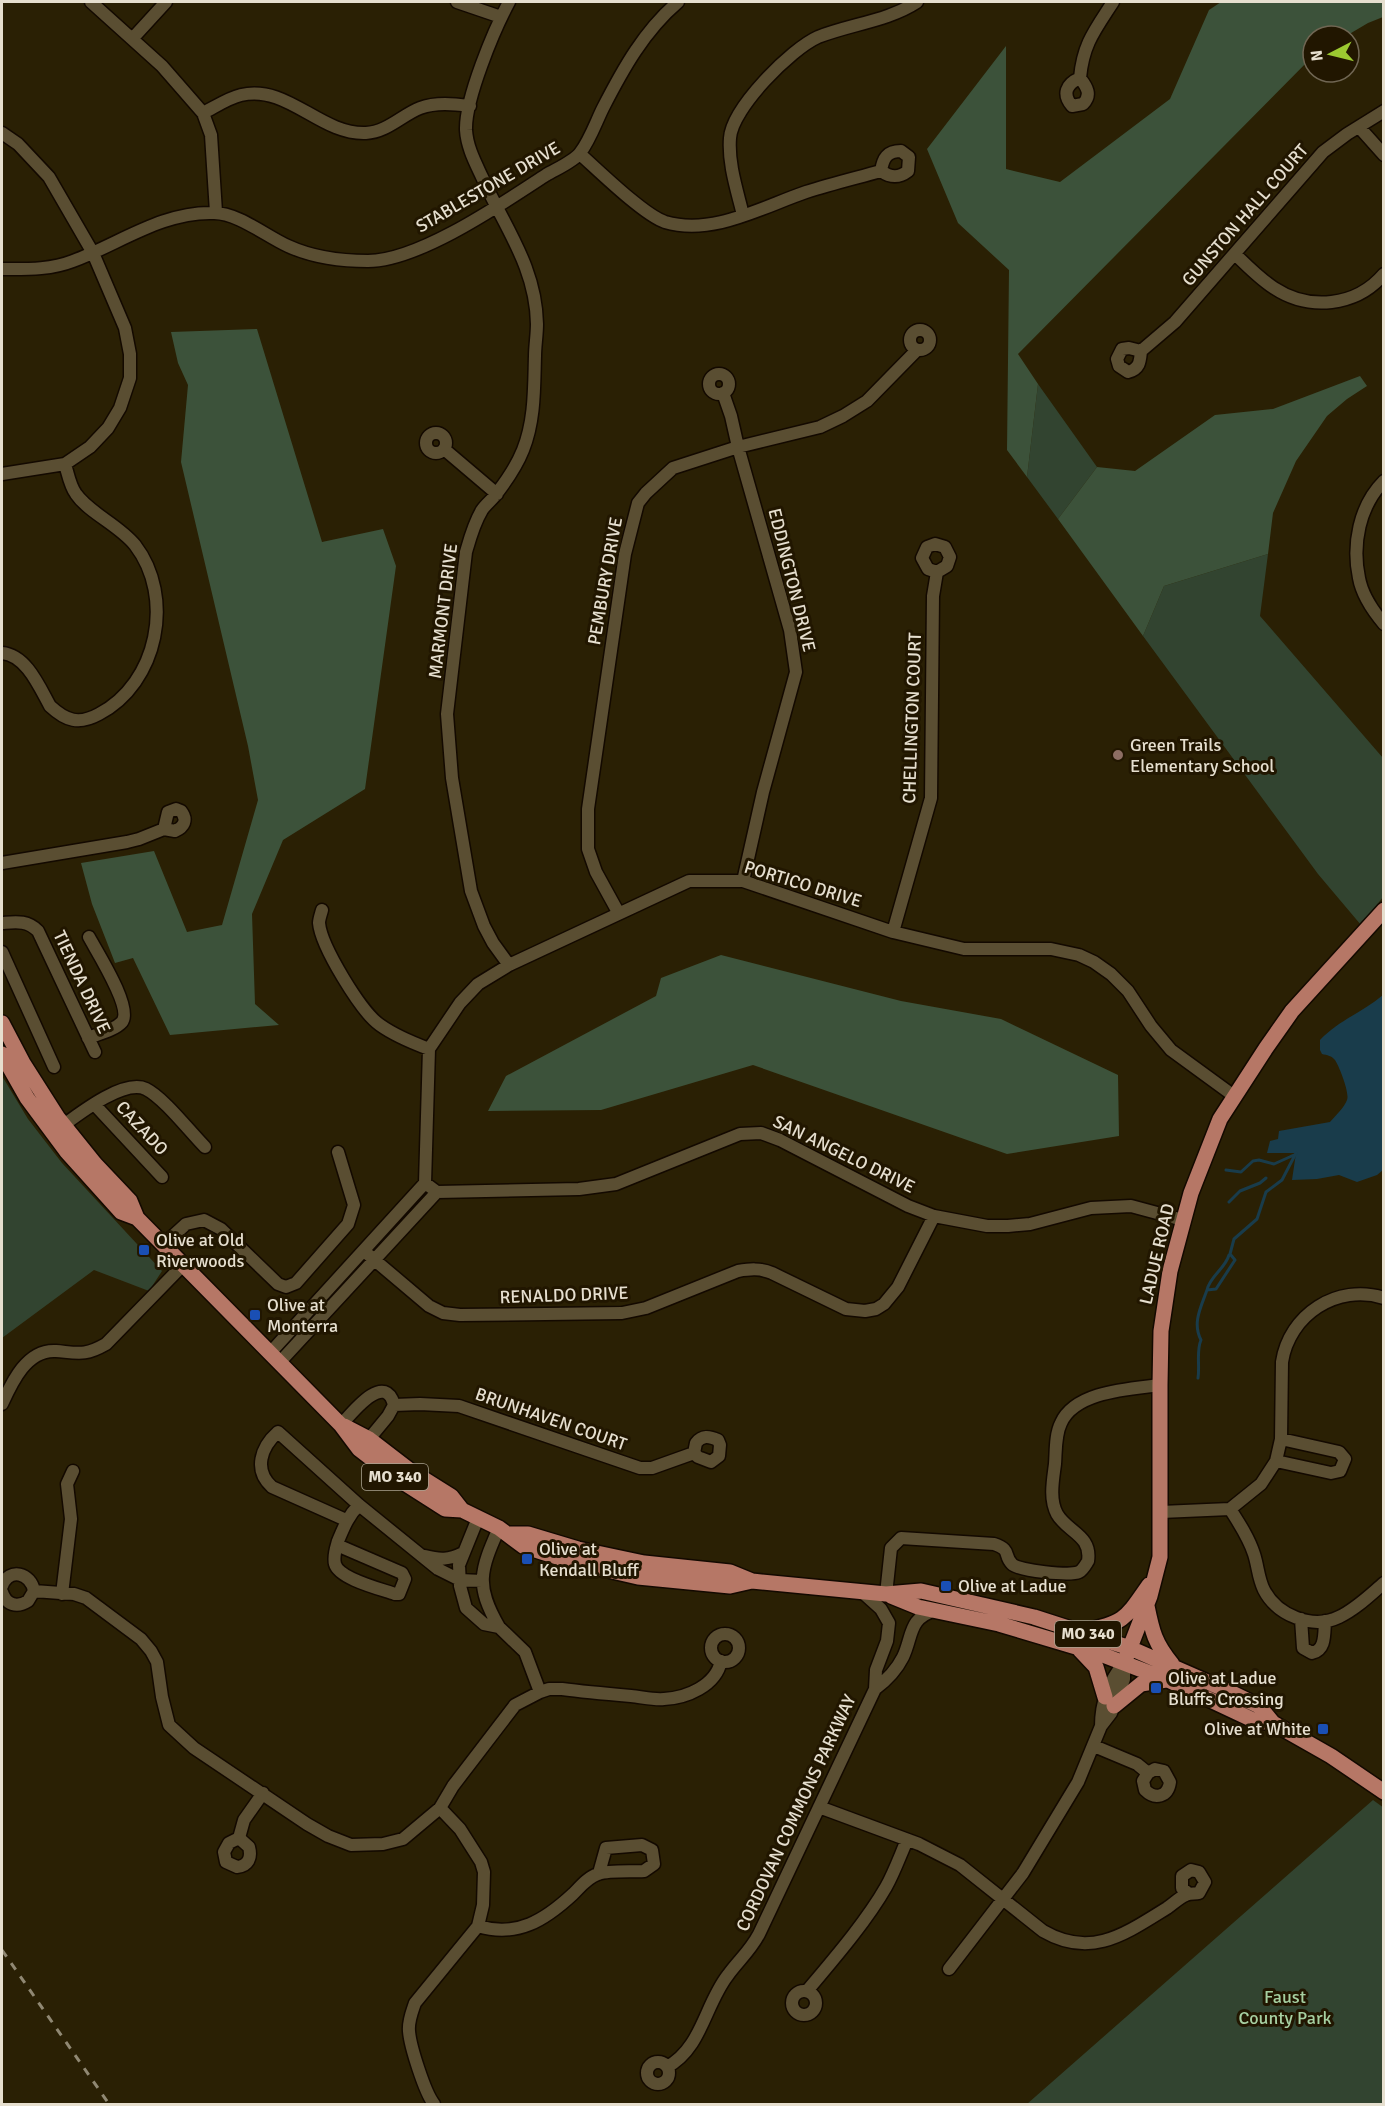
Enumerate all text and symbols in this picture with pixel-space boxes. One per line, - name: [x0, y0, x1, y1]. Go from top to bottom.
- north arrow: [1301, 24, 1361, 84]
- text: N: [1307, 49, 1328, 62]
- street label: STABLESTONE DRIVE: [412, 137, 564, 237]
- street label: GUNSTON HALL COURT: [1177, 139, 1313, 291]
- street label: EDDINGTON DRIVE: [764, 506, 820, 654]
- street label: PEMBURY DRIVE: [583, 515, 627, 647]
- street label: MARMONT DRIVE: [424, 542, 462, 680]
- street label: CHELLINGTON COURT: [898, 632, 926, 804]
- place label: Green Trails Elementary School: [1130, 734, 1275, 777]
- marker: Green Trails Elementary School: [1111, 748, 1125, 762]
- street label: PORTICO DRIVE: [742, 856, 864, 912]
- street label: TIENDA DRIVE: [49, 927, 115, 1037]
- street label: CAZADO: [111, 1096, 173, 1160]
- street label: SAN ANGELO DRIVE: [769, 1110, 919, 1198]
- street label: LADUE ROAD: [1135, 1201, 1179, 1307]
- place label: Olive at Old Riverwoods: [156, 1229, 245, 1272]
- marker: Olive at Old Riverwoods: [137, 1243, 151, 1257]
- street label: RENALDO DRIVE: [499, 1282, 629, 1308]
- place label: Olive at Monterra: [267, 1294, 338, 1337]
- marker: Olive at Monterra: [248, 1308, 262, 1322]
- street label: BRUNHAVEN COURT: [472, 1383, 630, 1455]
- road number: MO 340: [362, 1464, 428, 1490]
- place label: Olive at Kendall Bluff: [539, 1538, 640, 1581]
- marker: Olive at Kendall Bluff: [520, 1552, 534, 1566]
- place label: Olive at Ladue: [958, 1575, 1066, 1597]
- marker: Olive at Ladue: [939, 1579, 953, 1593]
- road number: MO 340: [1055, 1621, 1121, 1647]
- place label: Olive at Ladue Bluffs Crossing: [1168, 1667, 1284, 1710]
- marker: Olive at Ladue Bluffs Crossing: [1149, 1681, 1163, 1695]
- street label: CORDOVAN COMMONS PARKWAY: [731, 1691, 861, 1935]
- place label: Olive at White: [1204, 1718, 1311, 1740]
- marker: Olive at White: [1316, 1722, 1330, 1736]
- park label: Faust County Park: [1238, 1986, 1332, 2029]

